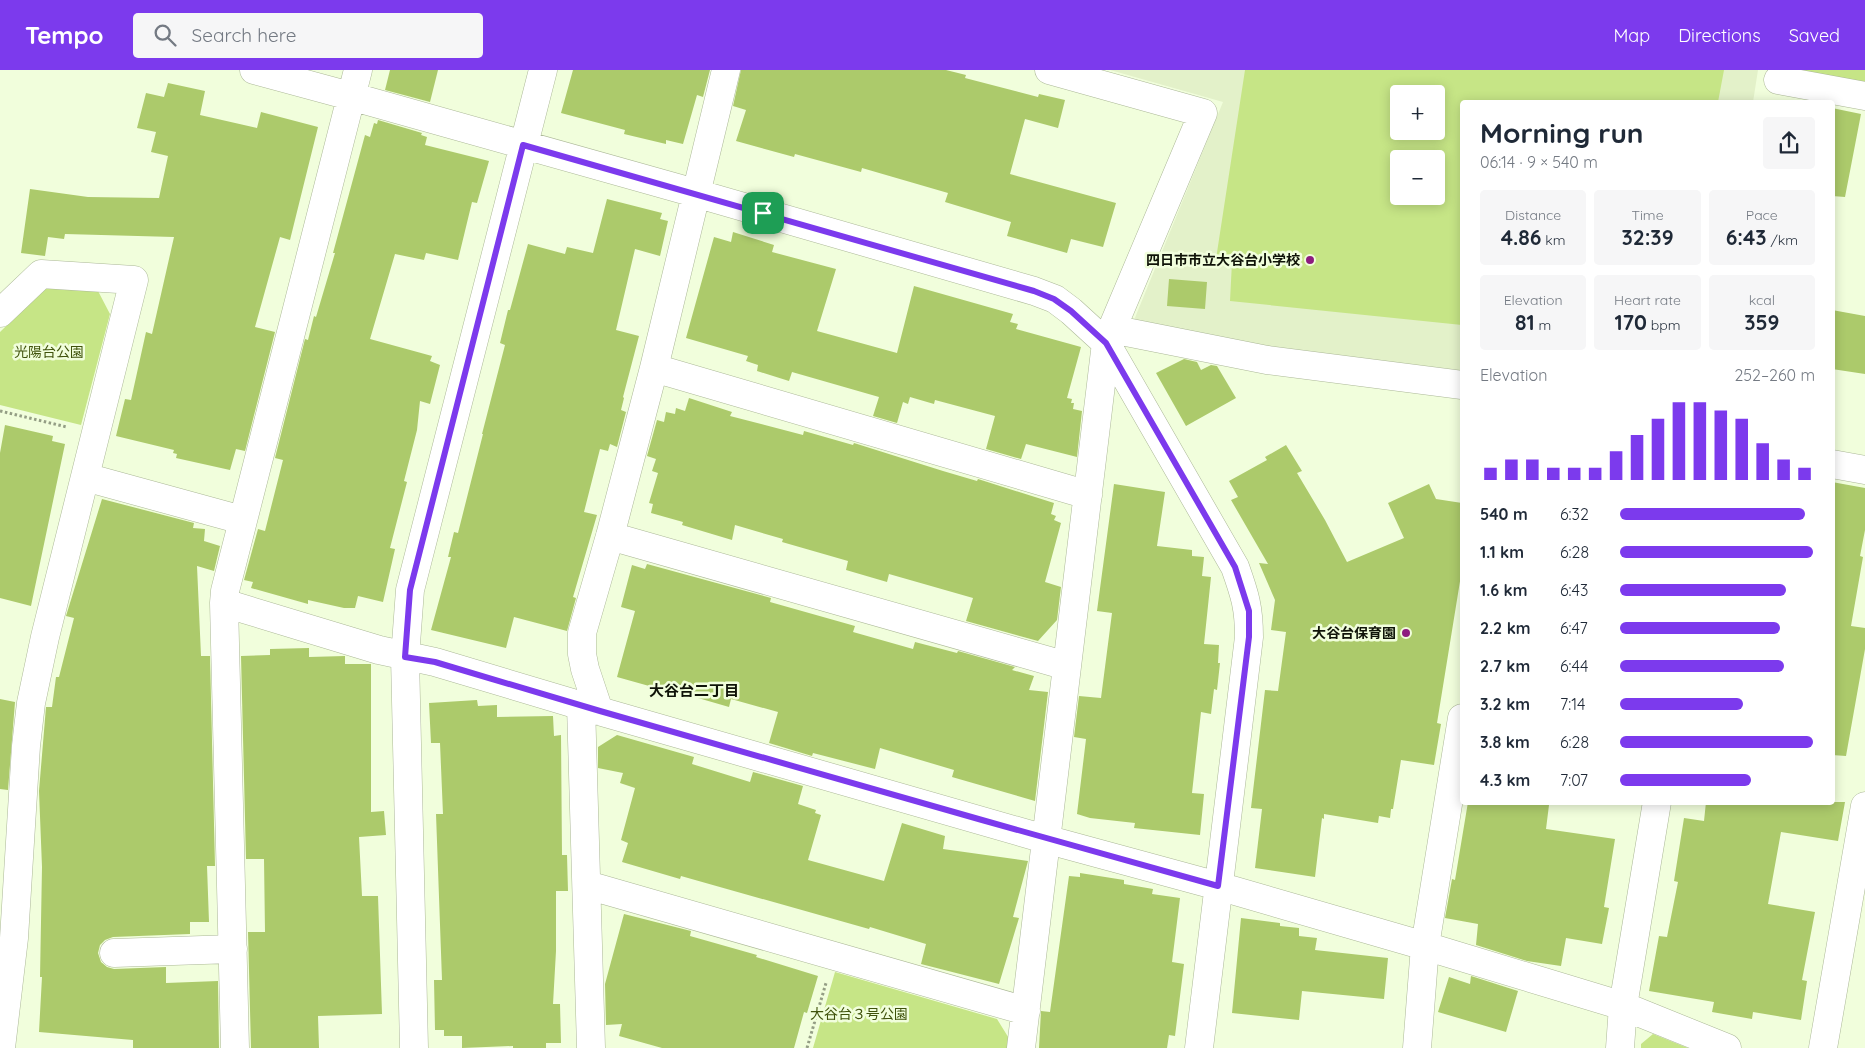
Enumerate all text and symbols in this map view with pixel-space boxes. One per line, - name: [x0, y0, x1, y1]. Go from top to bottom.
- search box: [133, 13, 483, 58]
- text: Tempo: [25, 20, 103, 50]
- icon: search: [151, 21, 179, 49]
- text: Search here: [191, 23, 296, 47]
- text: Map: [1613, 24, 1650, 47]
- text: Directions: [1678, 24, 1761, 47]
- text: Saved: [1789, 24, 1840, 47]
- map controls: [1390, 85, 1445, 205]
- button: +: [1390, 85, 1445, 140]
- text: Morning run: [1480, 115, 1644, 150]
- button: share: [1763, 117, 1815, 169]
- button: −: [1390, 150, 1445, 205]
- text: 06:14 · 9 × 540 m: [1480, 152, 1598, 172]
- pin: [742, 192, 784, 234]
- icon: arrive: [749, 199, 777, 227]
- text: Distance: [1505, 206, 1561, 224]
- text: Time: [1631, 206, 1664, 224]
- text: Pace: [1746, 206, 1778, 224]
- text: 4.86: [1501, 224, 1541, 250]
- text: 32:39: [1621, 224, 1674, 250]
- text: 6:43: [1726, 224, 1767, 250]
- text: km: [1541, 231, 1566, 249]
- text: /km: [1767, 231, 1798, 249]
- place label: 四日市市立大谷台小学校: [1146, 251, 1300, 269]
- marker: 四日市市立大谷台小学校: [1304, 254, 1316, 266]
- text: Elevation: [1504, 291, 1563, 309]
- text: Heart rate: [1614, 291, 1681, 309]
- text: kcal: [1749, 291, 1775, 309]
- text: 81: [1515, 309, 1535, 335]
- text: 170: [1614, 309, 1647, 335]
- text: 359: [1744, 309, 1779, 335]
- text: m: [1535, 316, 1551, 334]
- text: bpm: [1647, 316, 1681, 334]
- park label: 光陽台公園: [14, 343, 84, 361]
- text: Elevation: [1480, 365, 1547, 385]
- text: 252–260 m: [1734, 365, 1815, 385]
- text: 540 m: [1480, 504, 1528, 524]
- text: 6:32: [1560, 504, 1589, 524]
- text: 1.1 km: [1480, 542, 1524, 562]
- text: 6:28: [1560, 542, 1589, 562]
- text: 1.6 km: [1480, 580, 1527, 600]
- text: 6:43: [1560, 580, 1588, 600]
- text: 2.2 km: [1480, 618, 1531, 638]
- text: 6:47: [1560, 618, 1588, 638]
- place label: 大谷台保育園: [1312, 624, 1396, 642]
- marker: 大谷台保育園: [1400, 627, 1412, 639]
- text: 2.7 km: [1480, 656, 1530, 676]
- text: 6:44: [1560, 656, 1588, 676]
- district label: 大谷台二丁目: [649, 681, 739, 700]
- text: 3.2 km: [1480, 694, 1530, 714]
- text: 7:14: [1560, 694, 1585, 714]
- text: 3.8 km: [1480, 732, 1530, 752]
- text: 6:28: [1560, 732, 1589, 752]
- text: 4.3 km: [1480, 770, 1530, 790]
- text: 7:07: [1560, 770, 1588, 790]
- park label: 大谷台３号公園: [810, 1005, 908, 1023]

